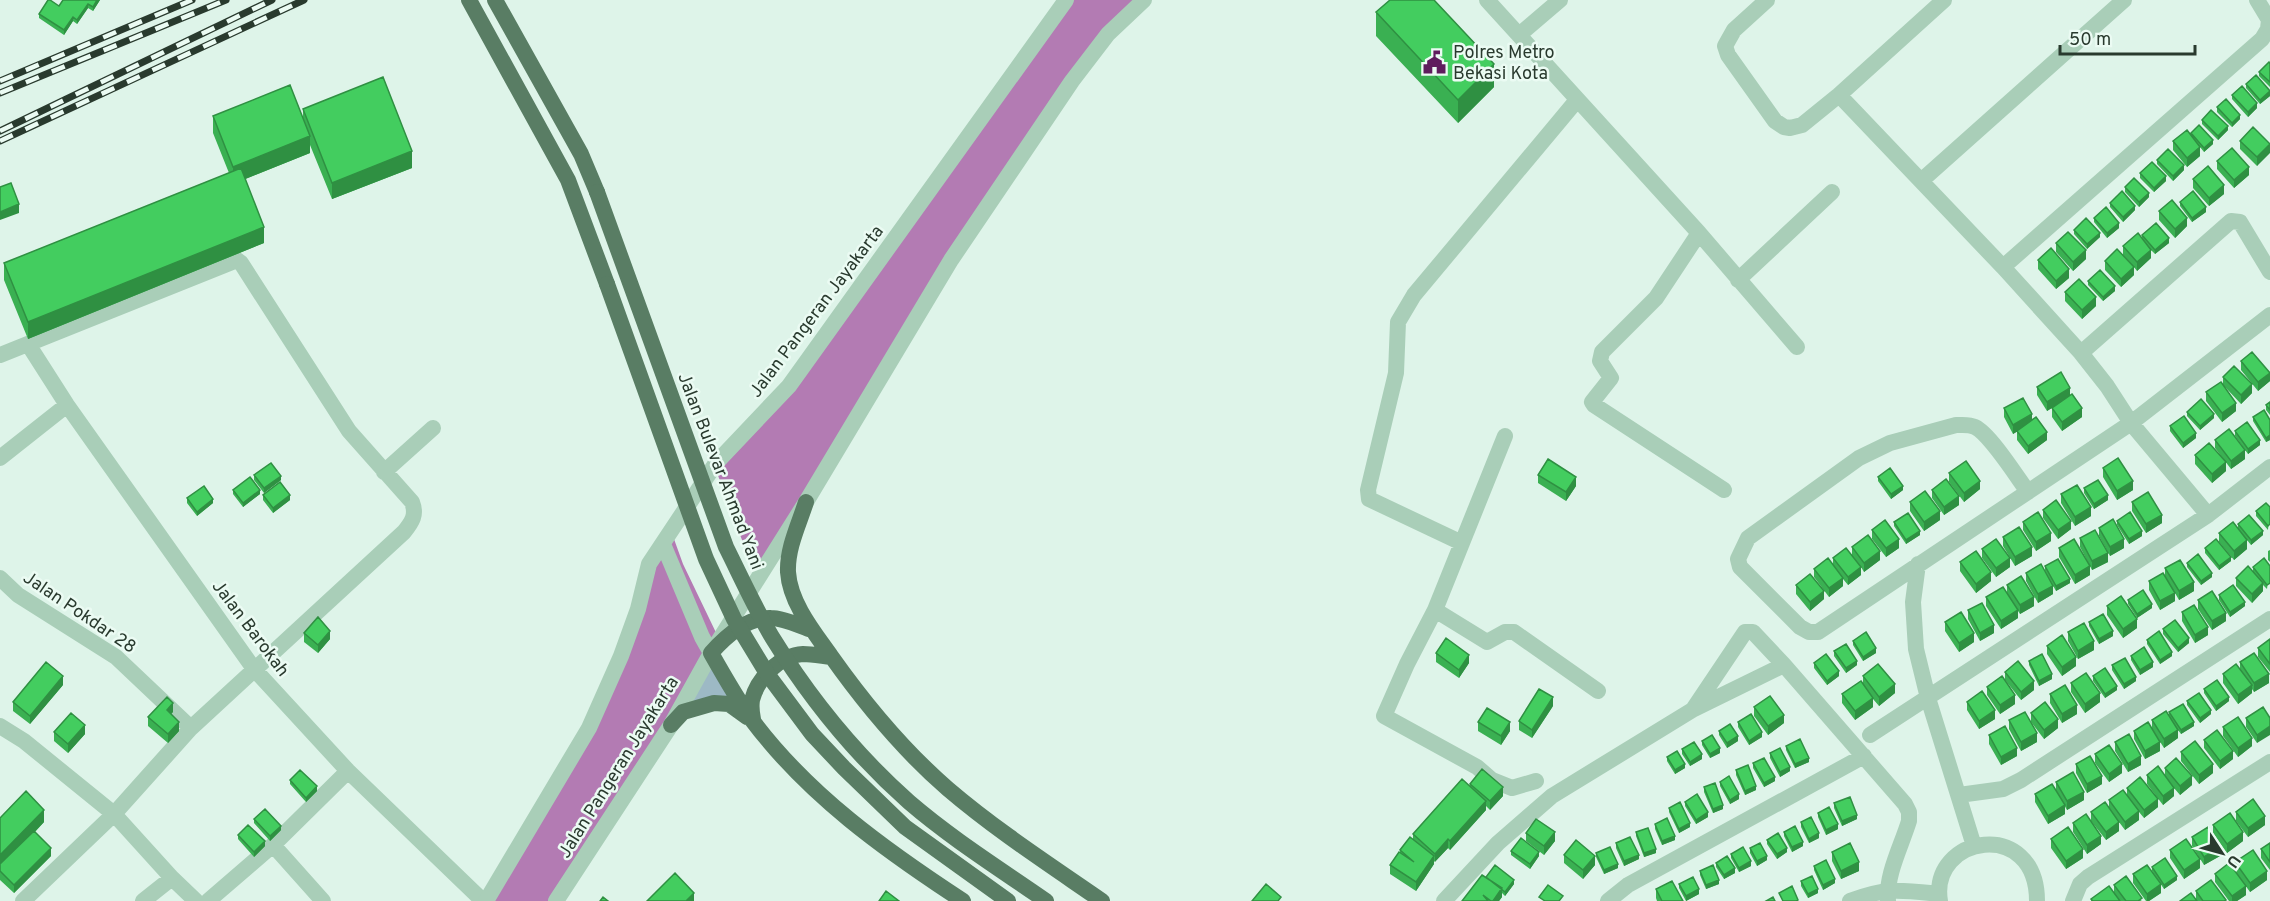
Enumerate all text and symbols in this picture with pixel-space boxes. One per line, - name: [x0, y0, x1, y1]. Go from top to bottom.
- scale bar: [2060, 18, 2195, 56]
- text: 50 m: [2069, 29, 2111, 52]
- place label: Polres Metro Bekasi Kota: [1453, 42, 1555, 86]
- public building icon: Polres Metro Bekasi Kota: [1422, 49, 1448, 75]
- street label: Jalan Pangeran Jayakarta: [745, 221, 890, 403]
- street label: Jalan Bulevar Ahmad Yani: [671, 370, 768, 573]
- street label: Jalan Pokdar 28: [18, 567, 140, 660]
- street label: Jalan Barokah: [206, 576, 294, 682]
- street label: Jalan Pangeran Jayakarta: [554, 673, 685, 863]
- north arrow: [2192, 823, 2252, 883]
- text: U: [2221, 850, 2244, 871]

